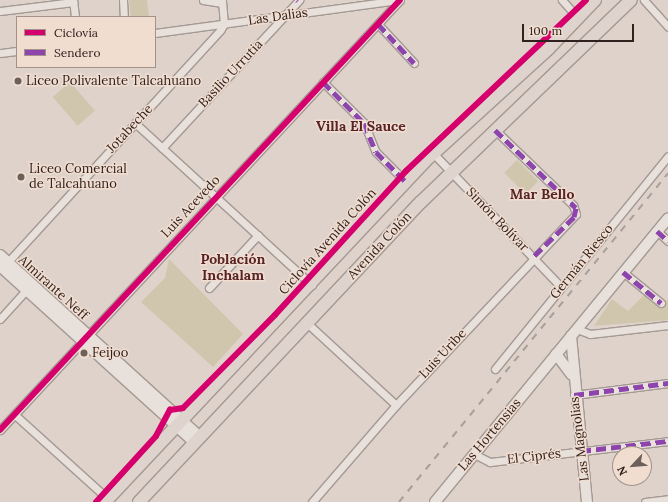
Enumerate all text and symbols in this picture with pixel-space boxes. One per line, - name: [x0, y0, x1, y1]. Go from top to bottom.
- street label: Las Dalias: [247, 5, 309, 29]
- legend: [16, 16, 156, 68]
- scale bar: [524, 16, 636, 42]
- text: 100 m: [529, 23, 562, 38]
- text: Ciclovía: [54, 25, 98, 40]
- street label: Basilio Urrutia: [196, 37, 266, 111]
- text: Sendero: [54, 45, 100, 60]
- place label: Liceo Polivalente Talcahuano: [26, 73, 201, 89]
- marker: Liceo Polivalente Talcahuano: [13, 76, 23, 86]
- street label: Jotabeche: [104, 102, 156, 156]
- district label: Villa El Sauce: [316, 118, 406, 134]
- place label: Liceo Comercial de Talcahuano: [29, 162, 127, 193]
- marker: Liceo Comercial de Talcahuano: [16, 172, 26, 182]
- street label: Luis Acevedo: [158, 173, 224, 241]
- street label: Simón Bolívar: [463, 185, 531, 255]
- street label: Ciclovía Avenida Colón: [276, 186, 380, 298]
- district label: Mar Bello: [510, 186, 574, 202]
- street label: Avenida Colón: [345, 209, 415, 283]
- street label: Germán Riesco: [547, 222, 617, 302]
- district label: Población Inchalam: [201, 251, 265, 284]
- street label: Almirante Neff: [15, 253, 91, 323]
- street label: Luis Uribe: [416, 326, 470, 382]
- place label: Feijoo: [92, 345, 128, 361]
- marker: Feijoo: [79, 348, 89, 358]
- street label: Las Hortensias: [455, 396, 525, 474]
- street label: Las Magnolias: [567, 396, 593, 482]
- street label: El Ciprés: [506, 446, 562, 468]
- north arrow: [612, 446, 652, 486]
- text: N: [614, 464, 630, 478]

